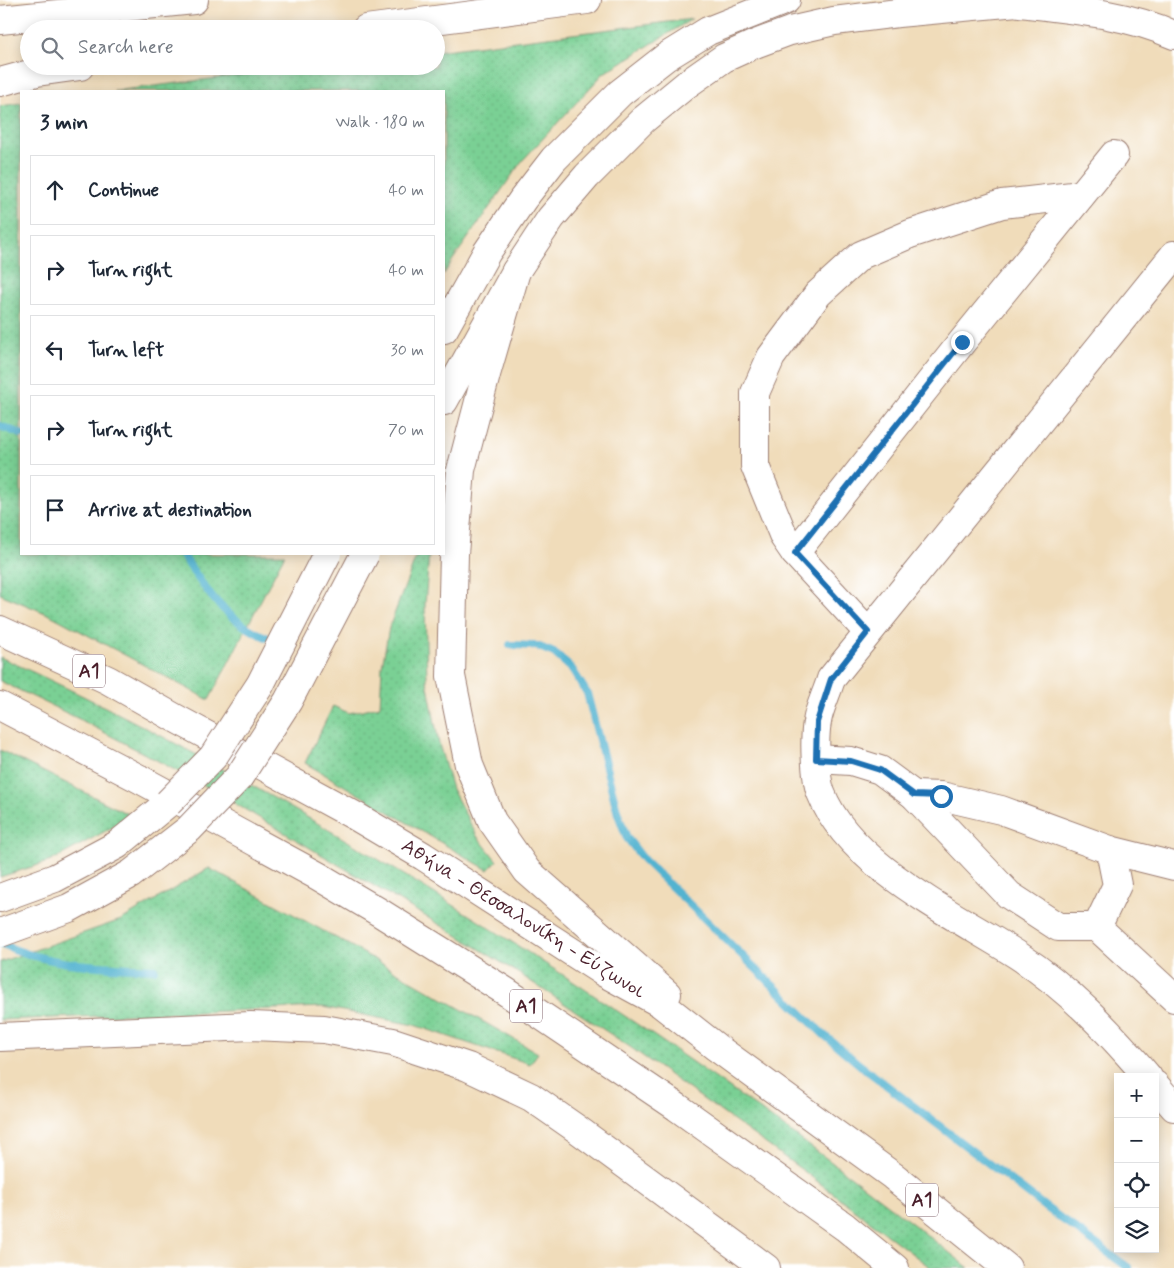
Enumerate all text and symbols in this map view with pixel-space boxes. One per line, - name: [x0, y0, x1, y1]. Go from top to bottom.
- search box: [20, 20, 445, 75]
- icon: search: [38, 34, 66, 62]
- text: Search here: [78, 35, 174, 60]
- text: 3 min: [40, 109, 88, 137]
- text: Walk · 180 m: [336, 112, 425, 133]
- icon: ahead: [41, 176, 69, 204]
- text: Continue: [88, 178, 159, 203]
- text: 40 m: [388, 180, 424, 201]
- icon: right: [41, 256, 69, 284]
- text: Turn right: [88, 258, 172, 283]
- text: 40 m: [388, 260, 424, 281]
- route end: [951, 331, 974, 354]
- icon: left: [41, 336, 69, 364]
- text: Turn left: [88, 338, 164, 363]
- text: 30 m: [391, 340, 424, 361]
- icon: right: [41, 416, 69, 444]
- text: Turn right: [88, 418, 172, 443]
- text: 70 m: [388, 420, 424, 441]
- icon: arrive: [41, 496, 69, 524]
- text: Arrive at destination: [88, 498, 252, 523]
- road number: Α1: [73, 654, 105, 688]
- route start: [930, 785, 953, 808]
- street label: Αθήνα - Θεσσαλονίκη - Εύζωνοι: [396, 833, 651, 1006]
- road number: Α1: [510, 989, 542, 1022]
- map controls: [1114, 1073, 1159, 1253]
- button: +: [1114, 1073, 1159, 1118]
- button: −: [1114, 1118, 1159, 1163]
- button: locate: [1114, 1163, 1159, 1208]
- road number: Α1: [906, 1184, 938, 1216]
- button: layers: [1114, 1208, 1159, 1253]

